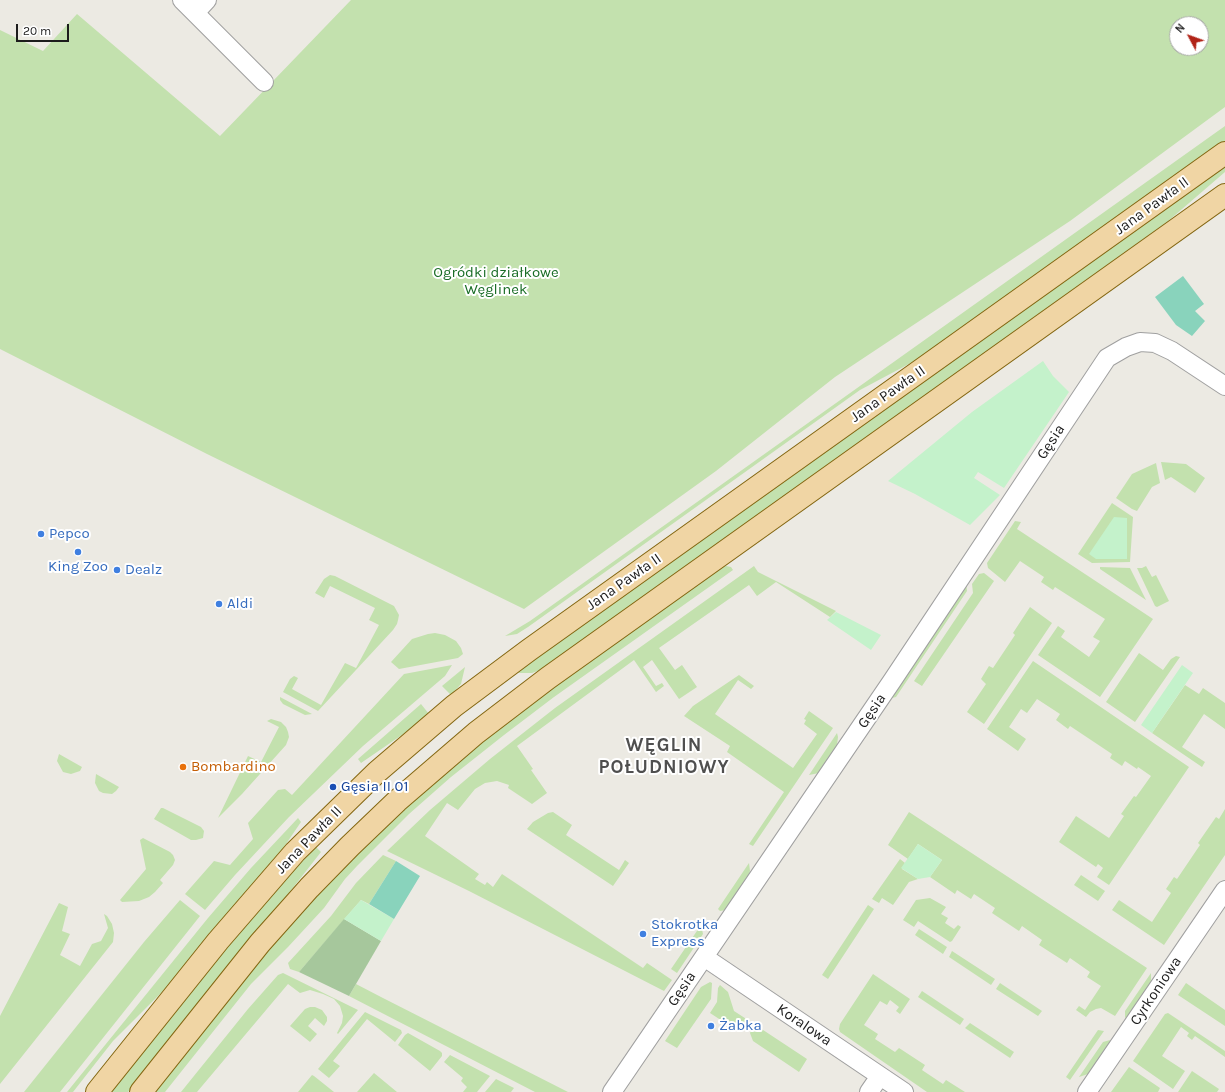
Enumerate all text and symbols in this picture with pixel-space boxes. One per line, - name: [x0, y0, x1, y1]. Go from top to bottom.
- scale bar: [18, 16, 71, 42]
- north arrow: [1169, 16, 1209, 56]
- text: N: [1173, 21, 1188, 36]
- text: 20 m: [23, 24, 51, 38]
- street label: Jana Pawła II: [1112, 173, 1192, 239]
- park label: Ogródki działkowe Węglinek: [433, 264, 559, 299]
- street label: Jana Pawła II: [847, 362, 929, 426]
- street label: Gęsia: [1033, 421, 1069, 463]
- place label: Pepco: [49, 525, 90, 543]
- marker: Pepco: [36, 529, 46, 539]
- marker: King Zoo: [73, 547, 83, 557]
- street label: Jana Pawła II: [583, 550, 665, 614]
- place label: King Zoo: [48, 558, 108, 576]
- place label: Dealz: [125, 561, 162, 579]
- marker: Dealz: [112, 565, 122, 575]
- place label: Aldi: [227, 595, 253, 613]
- marker: Aldi: [214, 599, 224, 609]
- street label: Gęsia: [854, 690, 890, 732]
- district label: WĘGLIN POŁUDNIOWY: [598, 735, 730, 779]
- place label: Bombardino: [191, 758, 276, 776]
- marker: Bombardino: [178, 762, 188, 772]
- place label: Gęsia II 01: [341, 778, 408, 796]
- marker: Gęsia II 01: [328, 782, 338, 792]
- street label: Jana Pawła II: [272, 802, 346, 878]
- place label: Stokrotka Express: [651, 916, 718, 951]
- marker: Stokrotka Express: [638, 929, 648, 939]
- street label: Cyrkoniowa: [1126, 953, 1186, 1029]
- street label: Gęsia: [664, 968, 700, 1010]
- street label: Koralowa: [773, 1000, 835, 1050]
- place label: Żabka: [719, 1017, 762, 1035]
- marker: Żabka: [706, 1021, 716, 1031]

